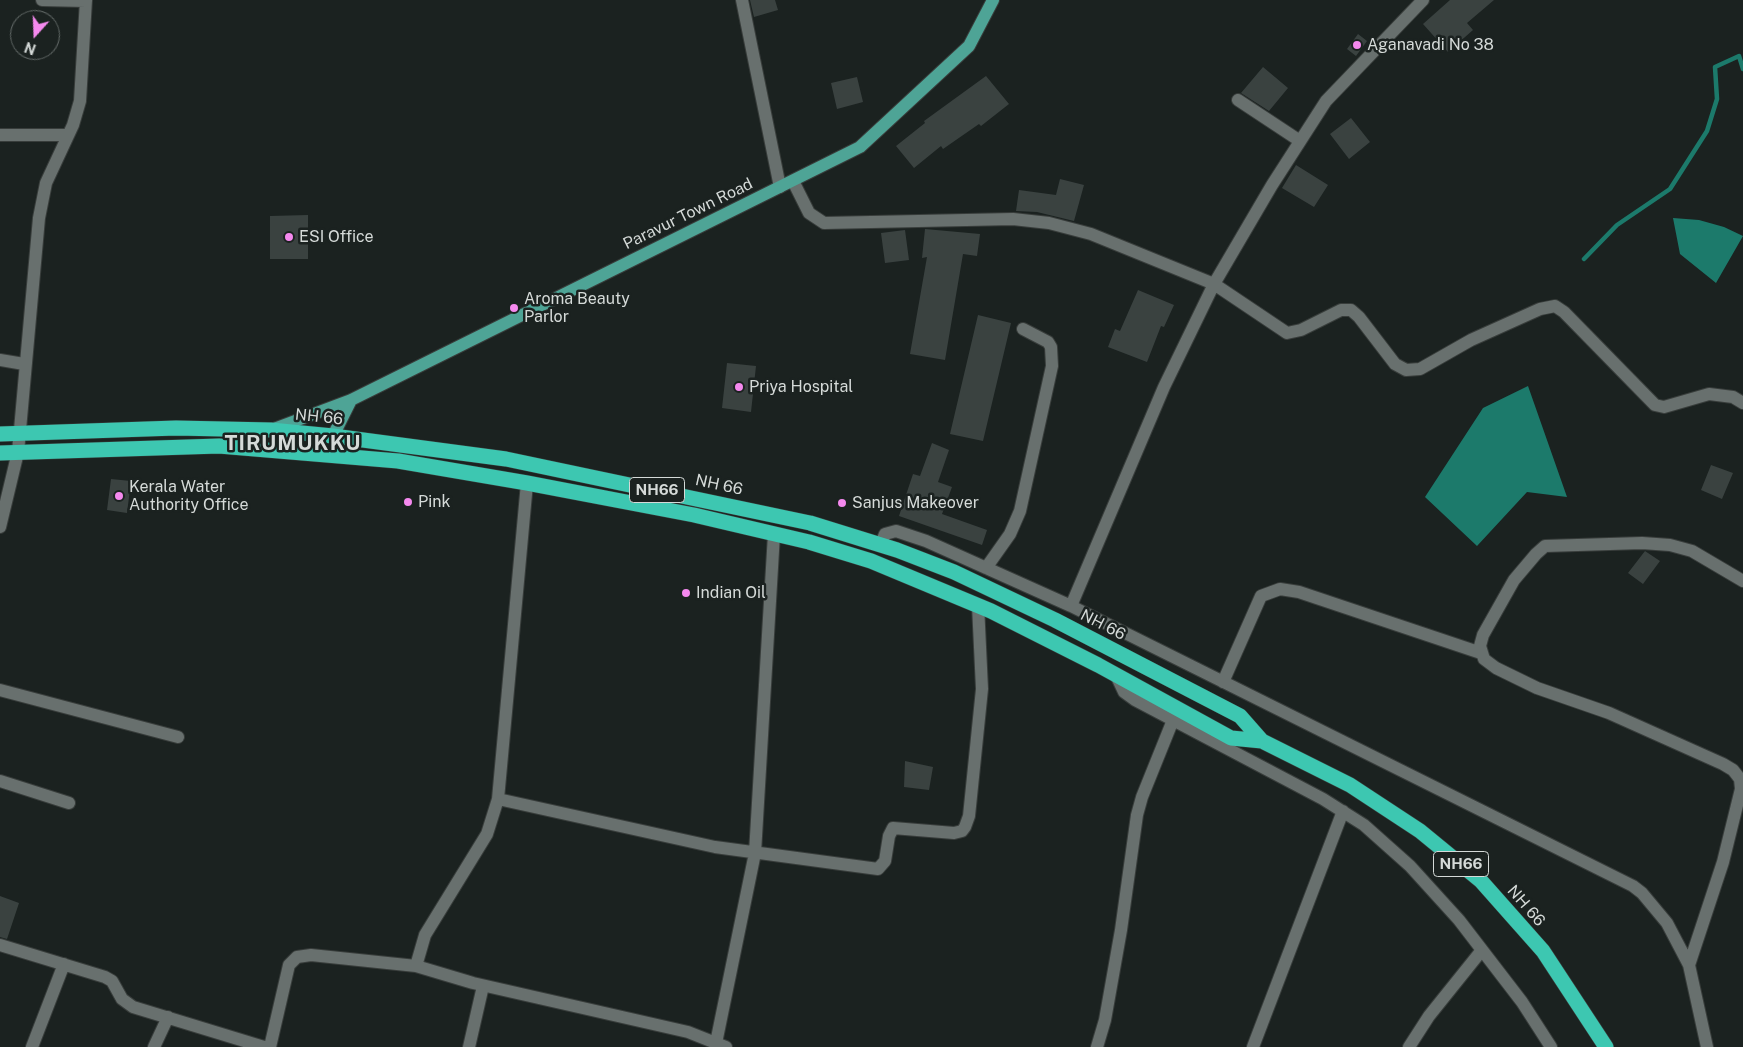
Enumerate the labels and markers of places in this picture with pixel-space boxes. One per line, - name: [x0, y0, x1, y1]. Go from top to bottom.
- place label: Aganavadi No 38: [1367, 35, 1494, 55]
- marker: Aganavadi No 38: [1351, 39, 1363, 51]
- place label: ESI Office: [299, 227, 374, 247]
- marker: ESI Office: [283, 231, 295, 243]
- place label: Aroma Beauty Parlor: [524, 289, 630, 327]
- marker: Aroma Beauty Parlor: [508, 302, 520, 314]
- place label: Priya Hospital: [749, 377, 853, 397]
- marker: Priya Hospital: [733, 381, 745, 393]
- place label: Kerala Water Authority Office: [129, 477, 248, 515]
- marker: Kerala Water Authority Office: [113, 490, 125, 502]
- place label: Pink: [418, 492, 450, 512]
- place label: Sanjus Makeover: [852, 493, 979, 513]
- marker: Pink: [402, 496, 414, 508]
- marker: Sanjus Makeover: [836, 497, 848, 509]
- place label: Indian Oil: [696, 583, 766, 603]
- marker: Indian Oil: [680, 587, 692, 599]

